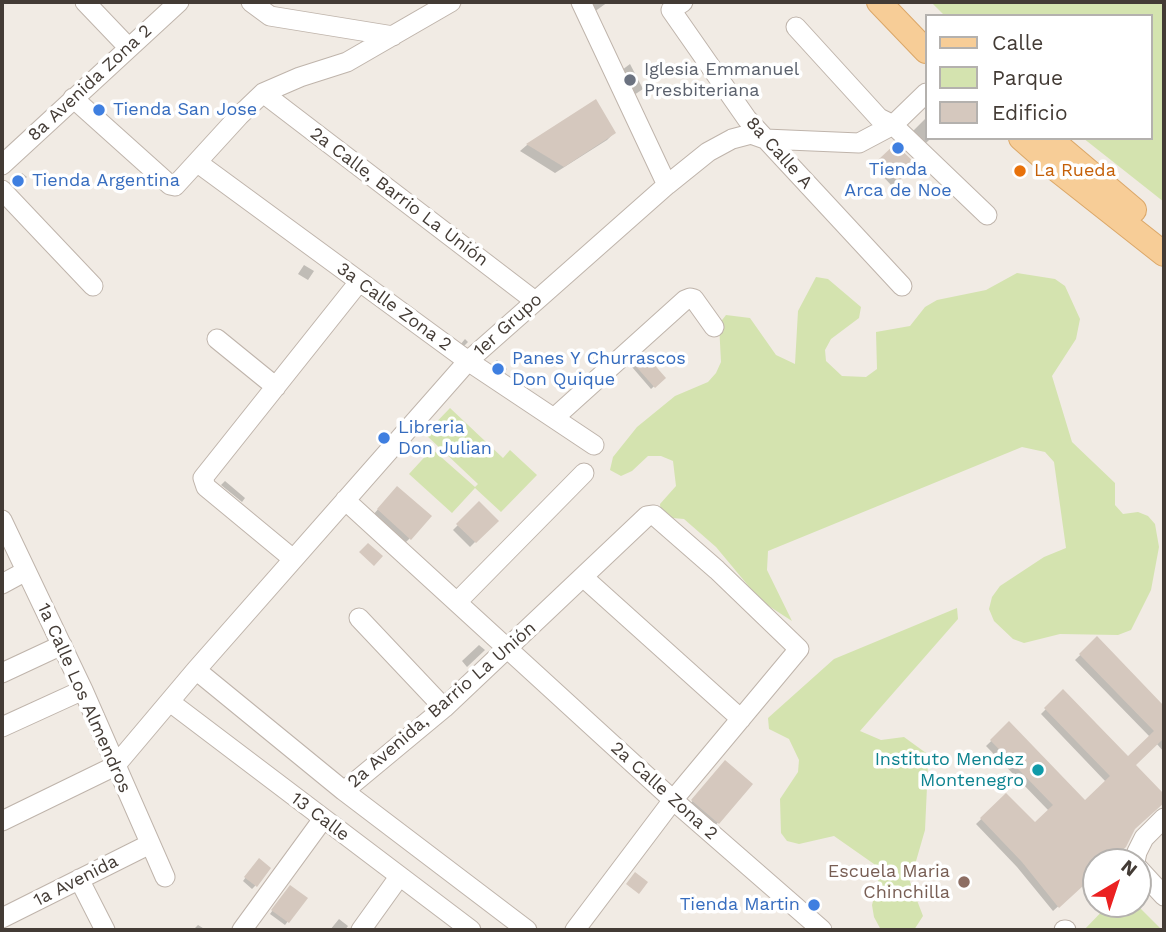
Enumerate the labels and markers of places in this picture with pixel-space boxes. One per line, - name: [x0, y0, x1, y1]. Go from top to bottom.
- place label: Iglesia Emmanuel Presbiteriana: [644, 59, 799, 102]
- marker: Iglesia Emmanuel Presbiteriana: [622, 72, 638, 88]
- place label: Tienda San Jose: [113, 99, 257, 121]
- marker: Tienda San Jose: [91, 102, 107, 118]
- marker: Tienda Arca de Noe: [890, 140, 906, 156]
- place label: Tienda Arca de Noe: [844, 159, 952, 202]
- place label: La Rueda: [1034, 160, 1116, 182]
- marker: La Rueda: [1012, 163, 1028, 179]
- place label: Tienda Argentina: [32, 170, 180, 192]
- marker: Tienda Argentina: [10, 173, 26, 189]
- place label: Panes Y Churrascos Don Quique: [512, 348, 686, 390]
- marker: Panes Y Churrascos Don Quique: [490, 361, 506, 377]
- place label: Libreria Don Julian: [398, 417, 492, 460]
- marker: Libreria Don Julian: [376, 430, 392, 446]
- place label: Instituto Mendez Montenegro: [875, 749, 1024, 792]
- marker: Instituto Mendez Montenegro: [1030, 762, 1046, 778]
- place label: Escuela Maria Chinchilla: [828, 861, 950, 903]
- marker: Escuela Maria Chinchilla: [956, 874, 972, 890]
- place label: Tienda Martin: [680, 894, 800, 916]
- marker: Tienda Martin: [806, 897, 822, 913]

